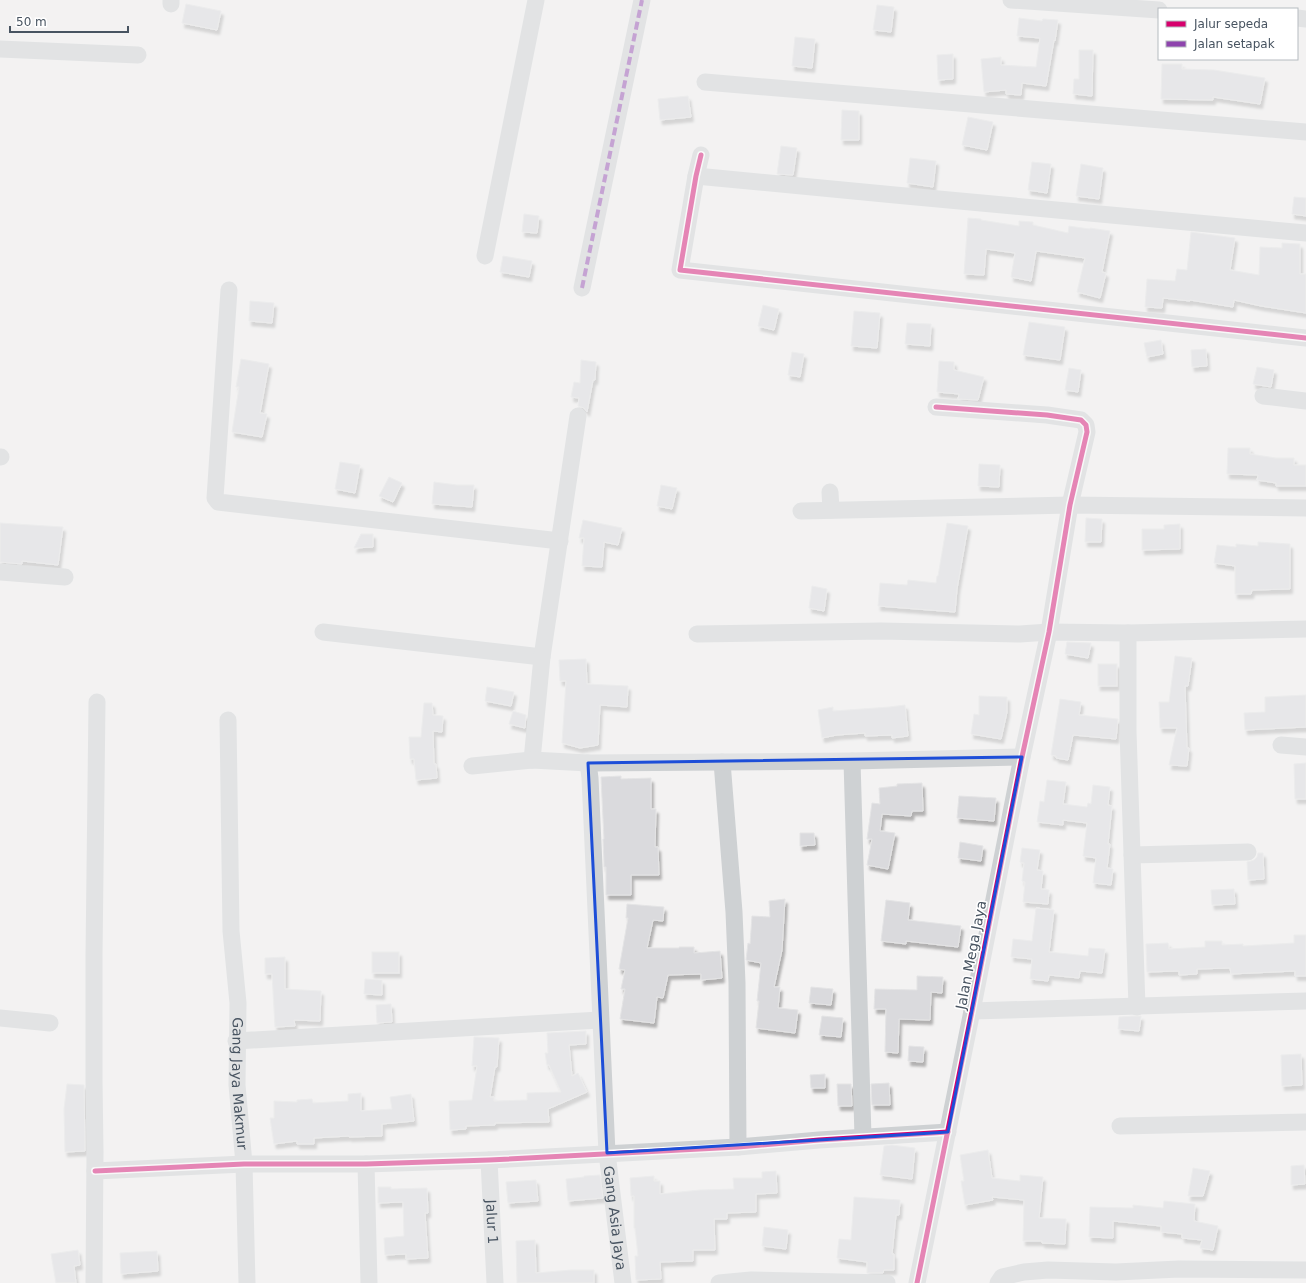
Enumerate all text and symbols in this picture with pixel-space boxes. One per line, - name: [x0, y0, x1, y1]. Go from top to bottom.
- scale bar: [10, 8, 128, 34]
- legend: [1158, 8, 1298, 60]
- text: 50 m: [16, 15, 47, 29]
- text: Jalur sepeda: [1193, 17, 1268, 31]
- text: Jalan setapak: [1193, 37, 1275, 51]
- street label: Jalan Mega Jaya: [952, 899, 989, 1012]
- street label: Gang Jaya Makmur: [229, 1017, 251, 1151]
- street label: Gang Asia Jaya: [601, 1165, 629, 1271]
- street label: Jalur 1: [483, 1198, 501, 1245]

